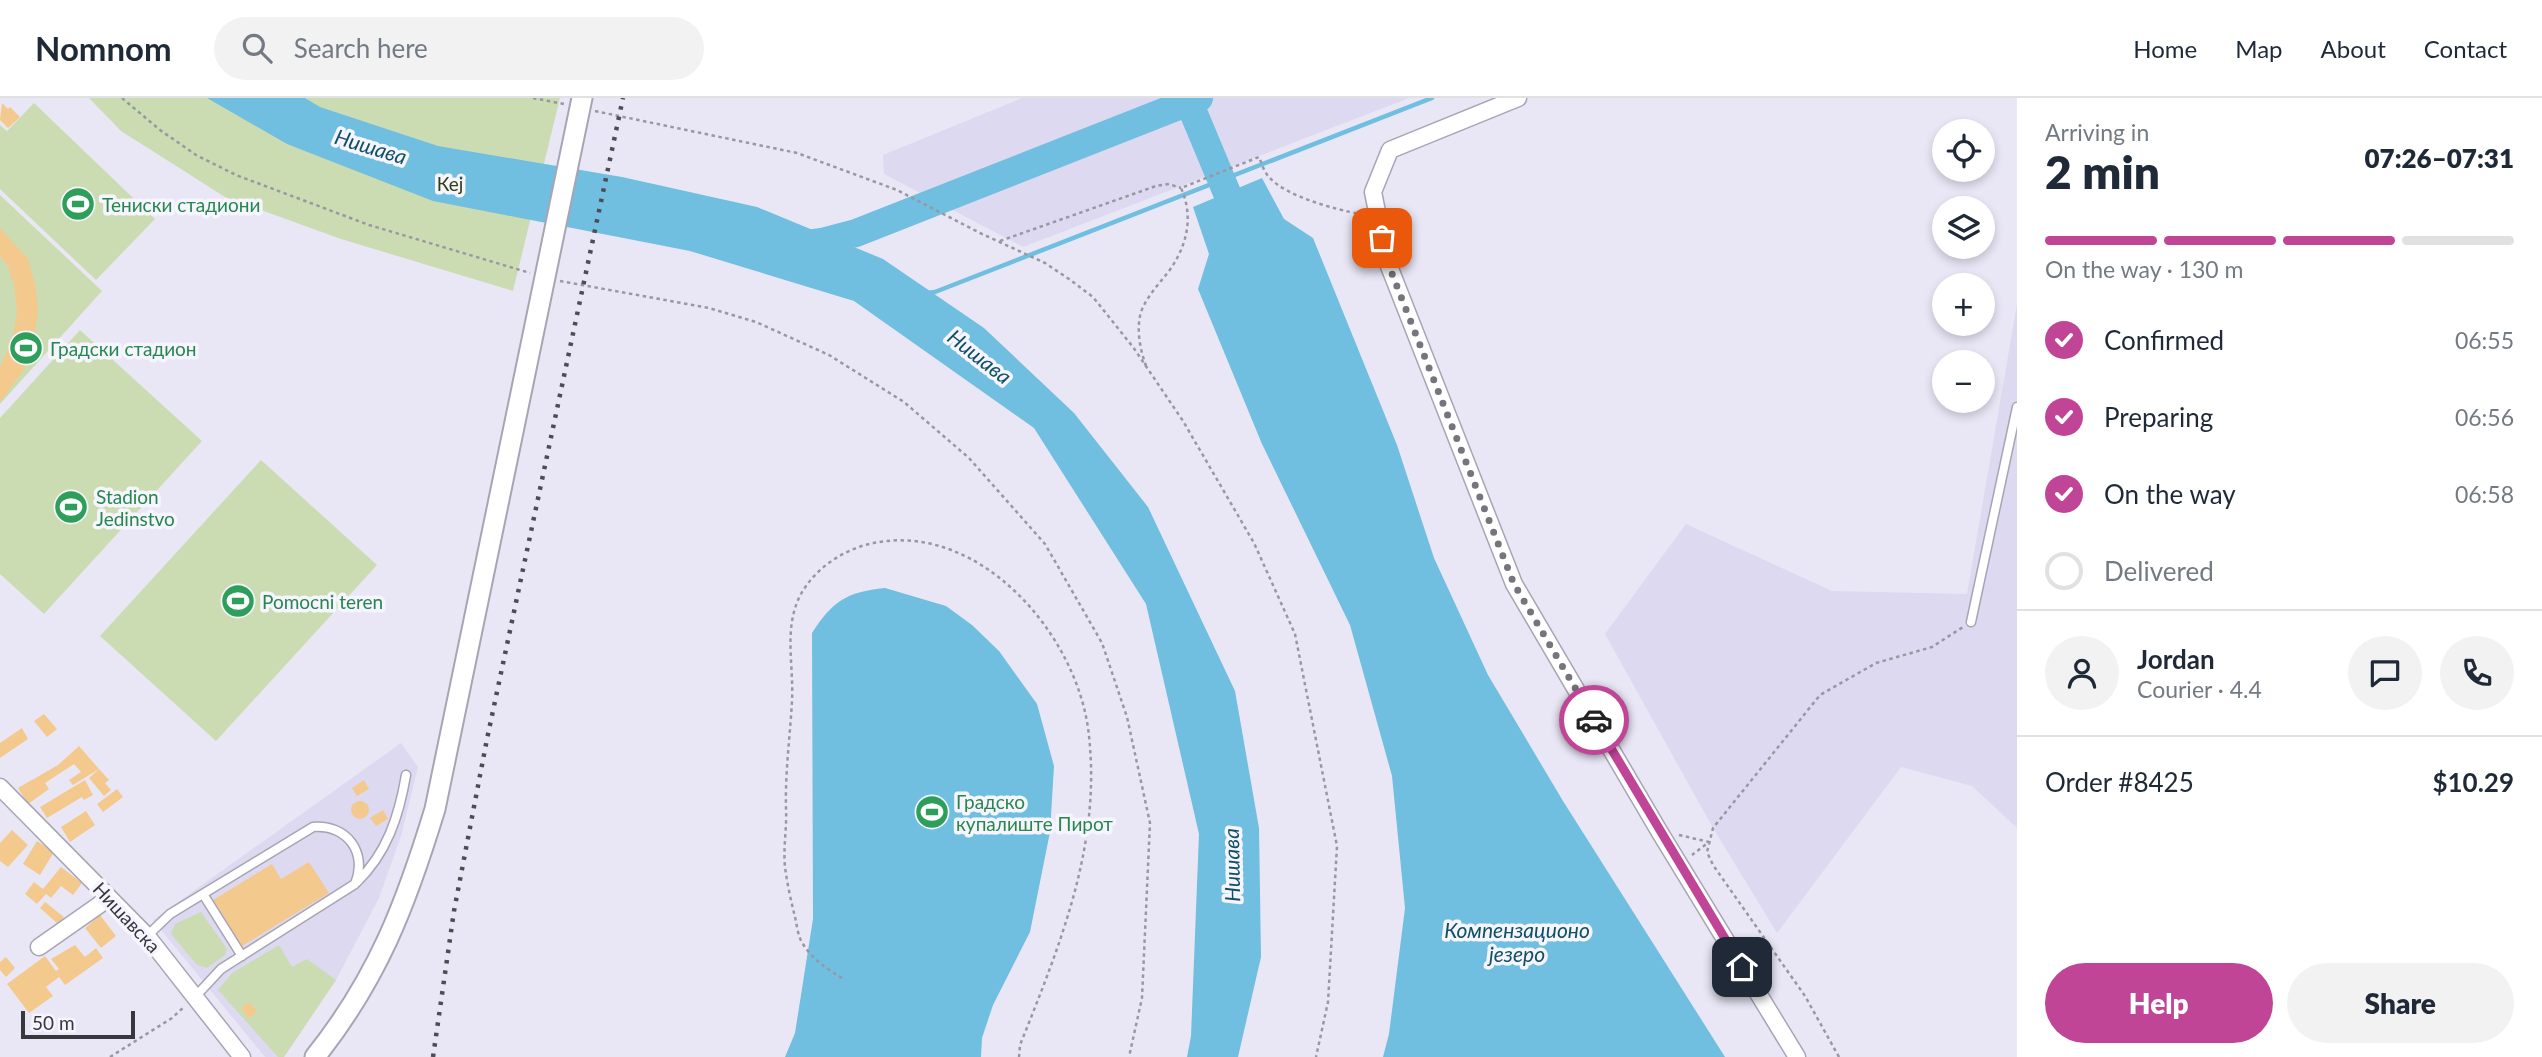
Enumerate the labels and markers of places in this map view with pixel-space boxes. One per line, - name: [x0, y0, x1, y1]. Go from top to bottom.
- sports icon: Тениски стадиони: [59, 185, 97, 223]
- place label: Тениски стадиони: [102, 193, 260, 216]
- pin: [1352, 208, 1412, 268]
- sports icon: Градски стадион: [7, 329, 45, 367]
- place label: Градски стадион: [50, 337, 197, 360]
- place label: Stadion Jedinstvo: [96, 485, 175, 530]
- sports icon: Stadion Jedinstvo: [52, 488, 90, 526]
- sports icon: Pomocni teren: [219, 582, 257, 620]
- place label: Pomocni teren: [262, 590, 383, 613]
- place label: Градско купалиште Пирот: [956, 790, 1113, 835]
- sports icon: Градско купалиште Пирот: [913, 793, 951, 831]
- pin: [1712, 937, 1772, 997]

